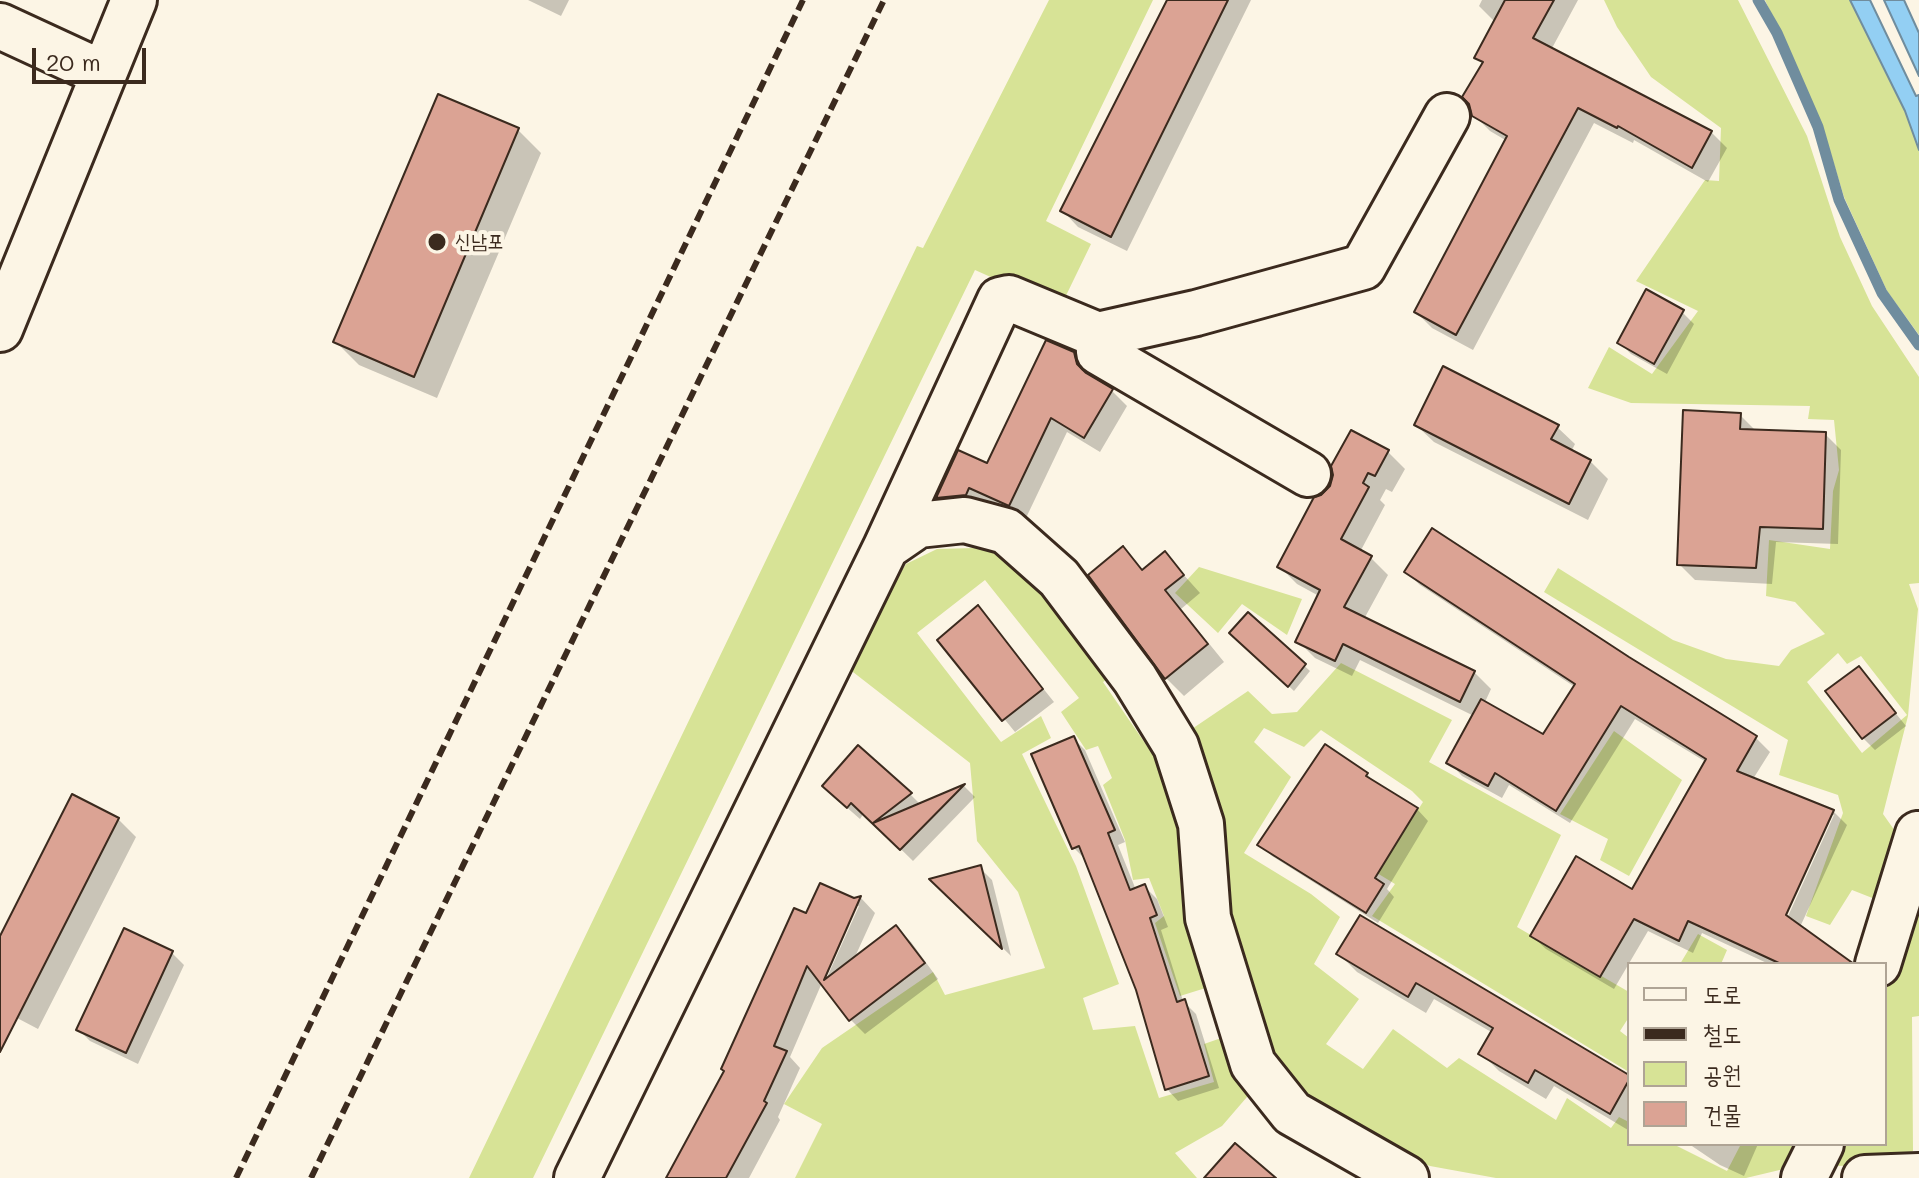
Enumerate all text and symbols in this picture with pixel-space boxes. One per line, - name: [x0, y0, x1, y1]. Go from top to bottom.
- scale bar: [36, 32, 150, 82]
- text: 20 m: [46, 46, 101, 77]
- place label: 신남포: [455, 230, 503, 254]
- marker: 신남포: [426, 231, 448, 253]
- legend: [1627, 962, 1887, 1146]
- text: 도로: [1703, 978, 1742, 1009]
- text: 철도: [1703, 1018, 1742, 1049]
- text: 공원: [1703, 1058, 1742, 1089]
- text: 건물: [1703, 1098, 1742, 1129]

